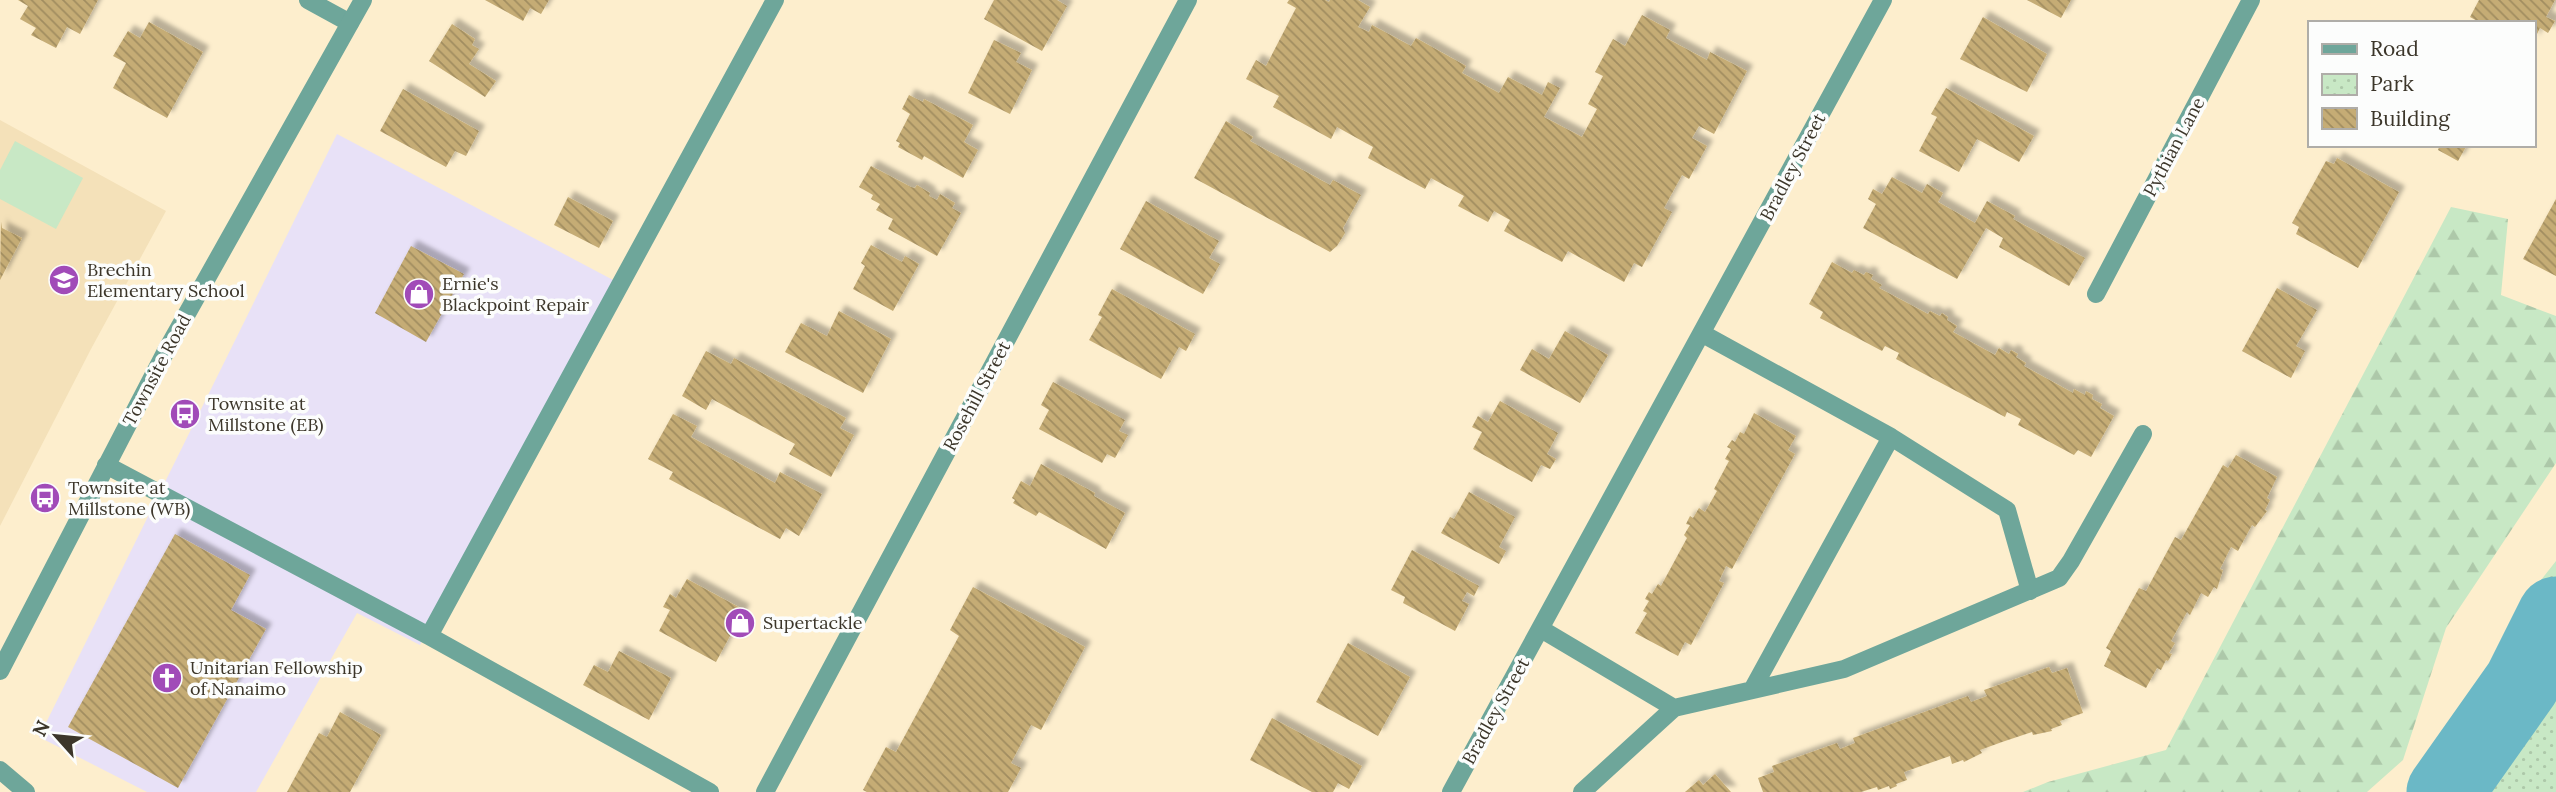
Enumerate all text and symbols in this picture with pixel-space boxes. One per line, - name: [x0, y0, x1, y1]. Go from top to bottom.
- legend: [2308, 21, 2535, 147]
- text: Road: [2370, 35, 2419, 62]
- text: Park: [2370, 70, 2414, 97]
- street label: Pythian Lane: [2138, 93, 2209, 200]
- text: Building: [2370, 105, 2450, 132]
- street label: Bradley Street: [1755, 109, 1831, 225]
- place label: Brechin Elementary School: [87, 258, 245, 302]
- school or university icon: Brechin Elementary School: [47, 263, 81, 297]
- place label: Ernie's Blackpoint Repair: [442, 272, 589, 316]
- shop icon: Ernie's Blackpoint Repair: [402, 277, 436, 311]
- street label: Townsite Road: [117, 310, 196, 430]
- street label: Rosehill Street: [938, 337, 1015, 455]
- place label: Townsite at Millstone (EB): [208, 392, 324, 436]
- bus stop icon: Townsite at Millstone (EB): [168, 397, 202, 431]
- place label: Townsite at Millstone (WB): [68, 476, 190, 520]
- bus stop icon: Townsite at Millstone (WB): [28, 481, 62, 515]
- shop icon: Supertackle: [723, 606, 757, 640]
- place label: Supertackle: [763, 611, 863, 634]
- street label: Bradley Street: [1457, 653, 1534, 768]
- place label: Unitarian Fellowship of Nanaimo: [190, 656, 363, 700]
- church icon: Unitarian Fellowship of Nanaimo: [150, 661, 184, 695]
- north arrow: [21, 701, 91, 771]
- text: N: [27, 716, 55, 740]

